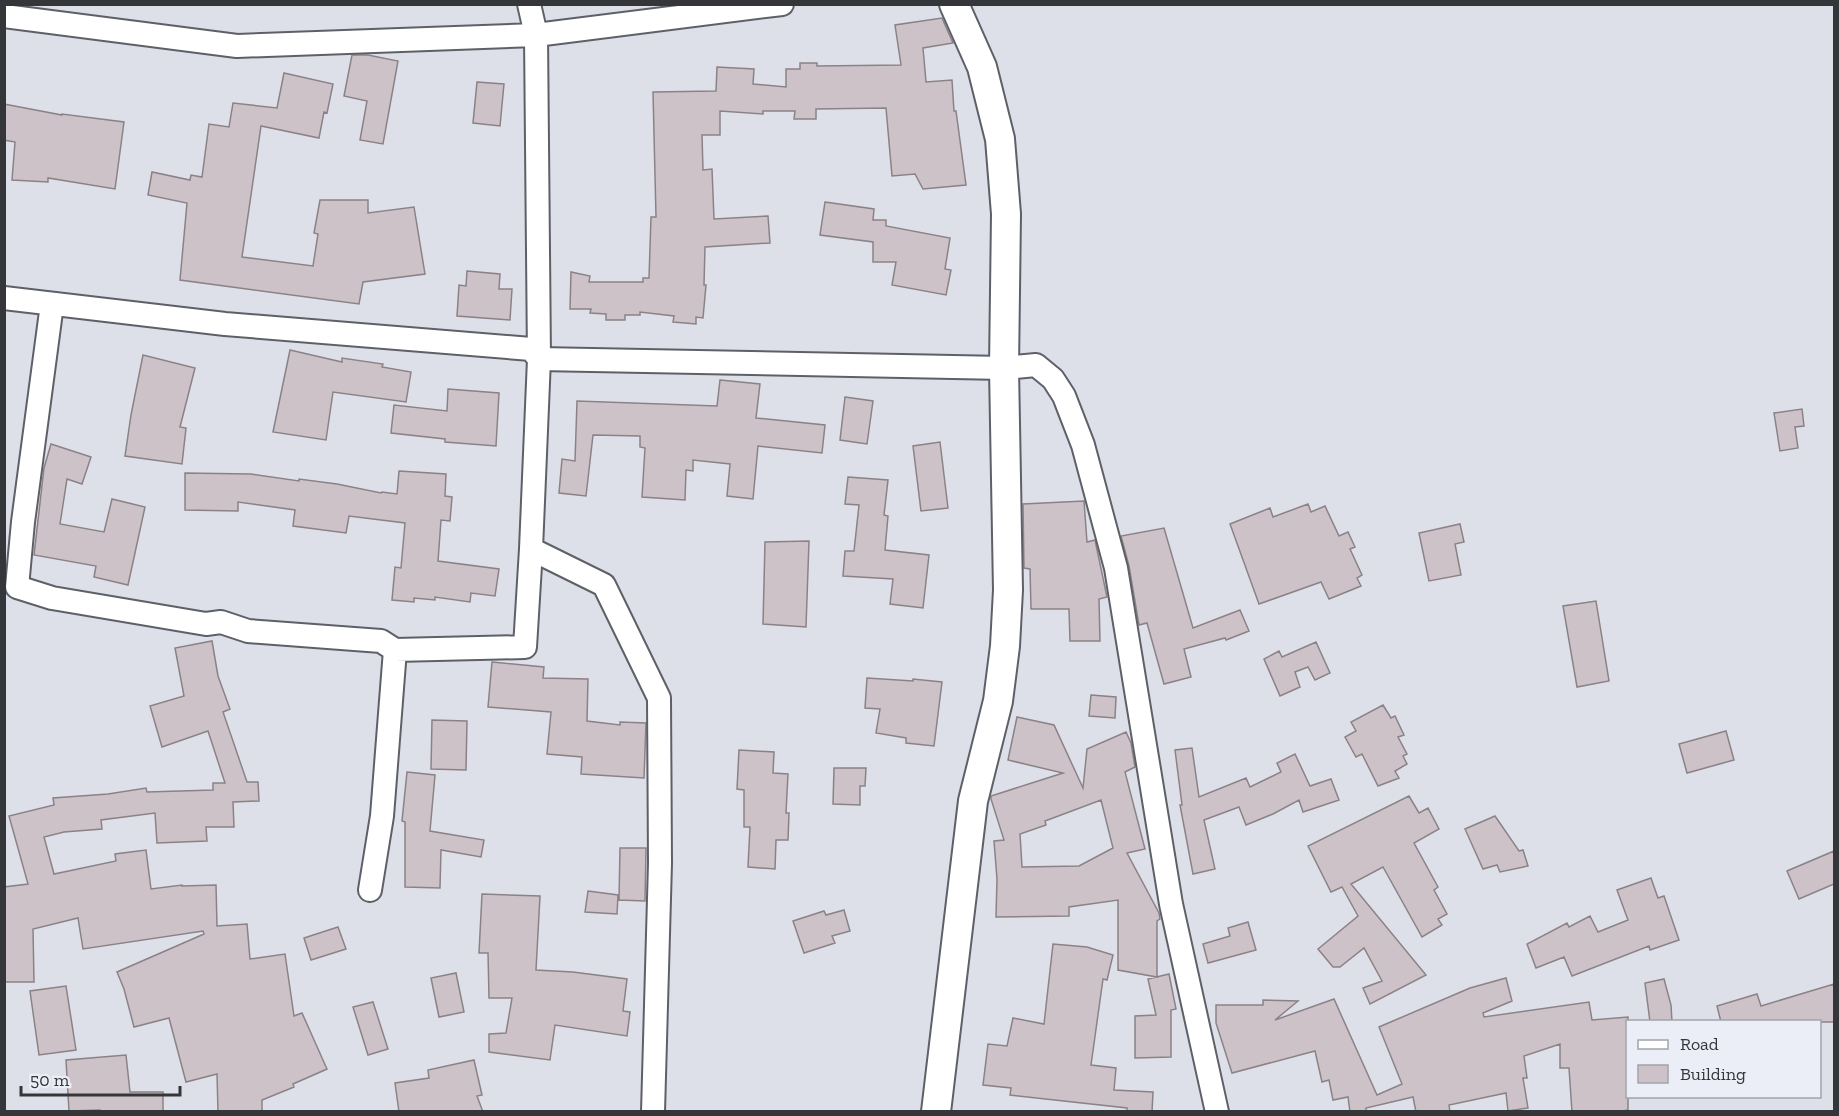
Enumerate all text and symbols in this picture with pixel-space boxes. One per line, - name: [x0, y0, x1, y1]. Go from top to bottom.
- legend: [1626, 1020, 1821, 1098]
- text: Road: [1680, 1033, 1719, 1055]
- scale bar: [21, 1059, 180, 1097]
- text: Building: [1680, 1063, 1746, 1085]
- text: 50 m: [30, 1069, 70, 1091]

